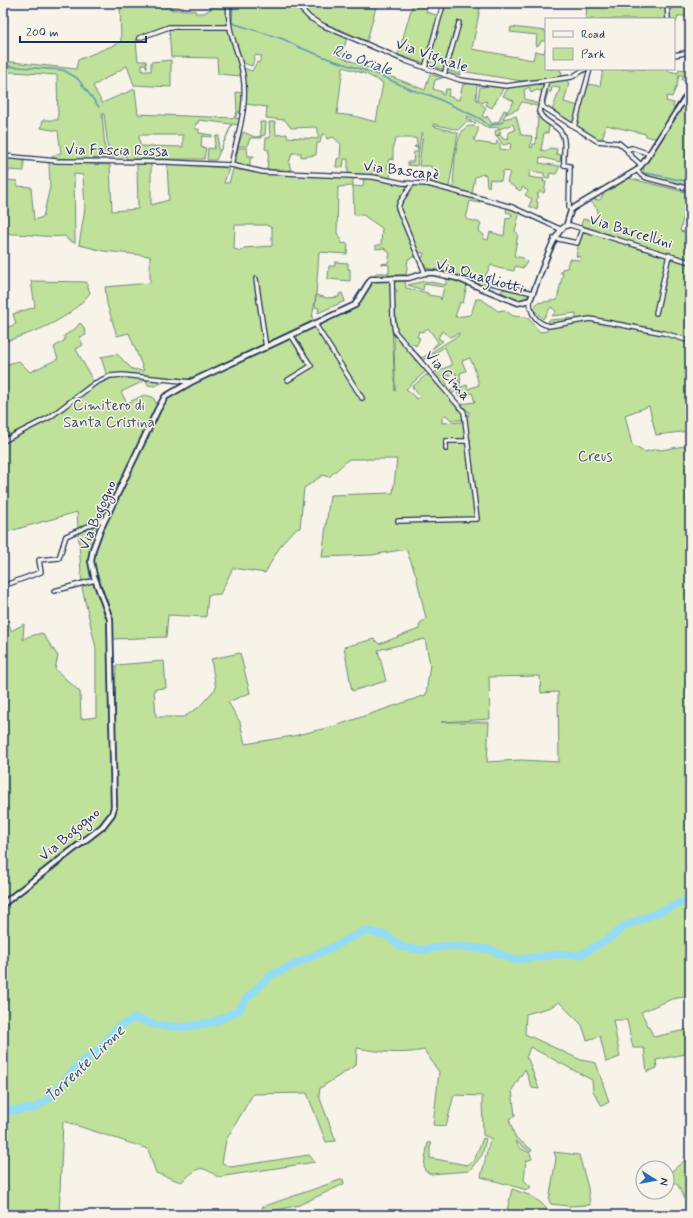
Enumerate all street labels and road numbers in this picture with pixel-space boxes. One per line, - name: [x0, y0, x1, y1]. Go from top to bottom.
- street label: Via Vignale: [393, 34, 471, 79]
- street label: Via Fascia Rossa: [65, 140, 169, 162]
- street label: Via Bascapè: [362, 156, 440, 186]
- street label: Via Barcellini: [587, 210, 675, 254]
- street label: Via Quagliotti: [433, 255, 526, 300]
- street label: Via Cima: [420, 346, 475, 405]
- street label: Via Bogogno: [74, 477, 123, 554]
- street label: Via Bogogno: [35, 803, 105, 867]

